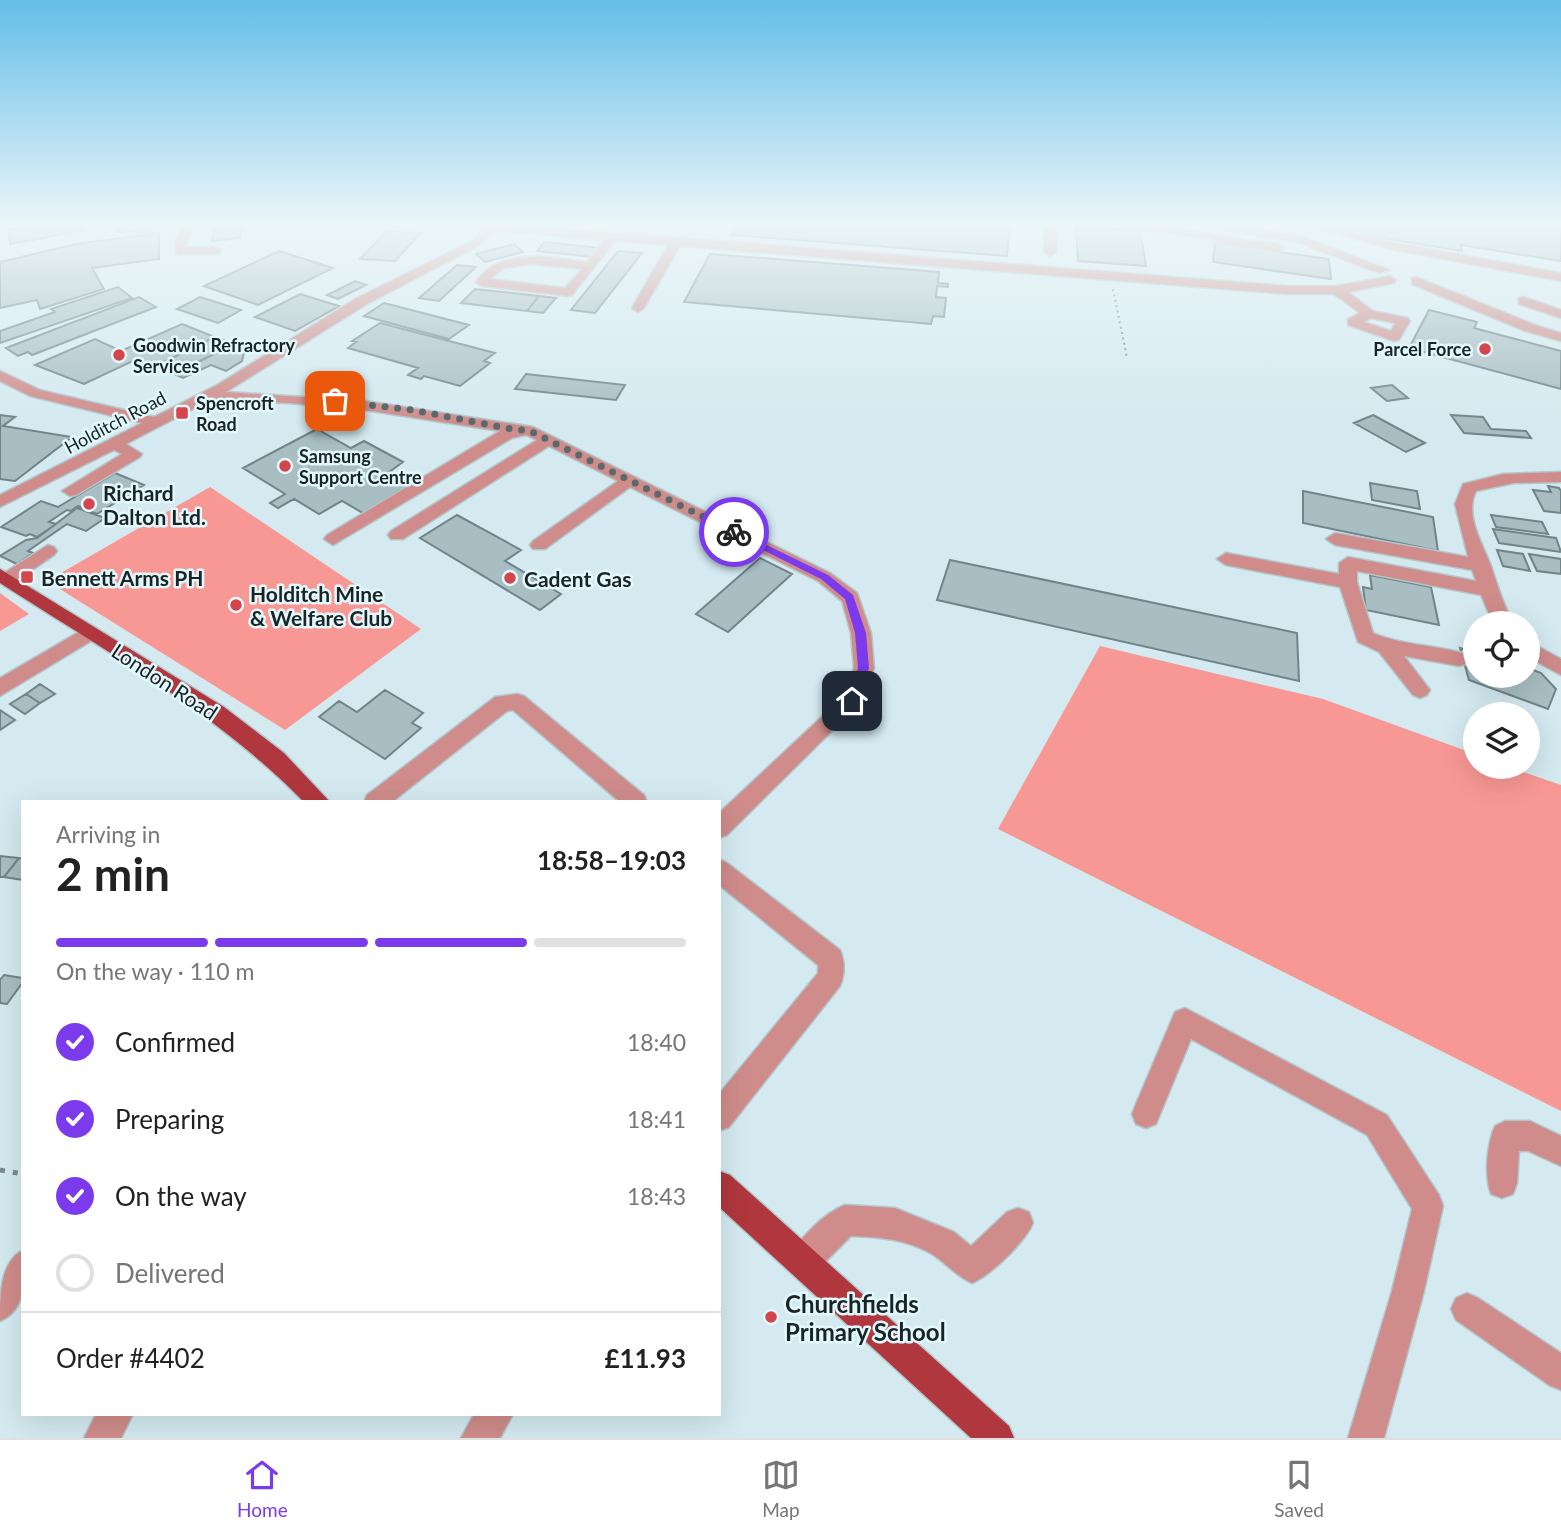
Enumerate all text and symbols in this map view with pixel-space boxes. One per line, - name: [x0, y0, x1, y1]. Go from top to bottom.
- place label: Goodwin Refractory Services: [133, 334, 295, 377]
- place label: Parcel Force: [1373, 338, 1471, 360]
- marker: Parcel Force: [1477, 341, 1493, 357]
- marker: Goodwin Refractory Services: [111, 347, 127, 363]
- pin: [305, 371, 365, 431]
- icon: bag: [316, 382, 354, 420]
- street label: Holditch Road: [60, 386, 170, 458]
- place label: Spencroft Road: [196, 392, 274, 435]
- marker: Spencroft Road: [174, 405, 190, 421]
- place label: Samsung Support Centre: [299, 445, 422, 488]
- marker: Samsung Support Centre: [277, 458, 293, 474]
- place label: Richard Dalton Ltd.: [103, 480, 206, 529]
- marker: Richard Dalton Ltd.: [81, 496, 97, 512]
- courier: [699, 497, 769, 567]
- icon: bike: [715, 513, 753, 551]
- place label: Bennett Arms PH: [41, 565, 203, 590]
- place label: Cadent Gas: [524, 566, 631, 591]
- marker: Bennett Arms PH: [19, 569, 35, 585]
- marker: Cadent Gas: [502, 570, 518, 586]
- place label: Holditch Mine & Welfare Club: [250, 581, 392, 630]
- marker: Holditch Mine & Welfare Club: [228, 597, 244, 613]
- map controls: [1463, 611, 1540, 779]
- button: locate: [1463, 611, 1540, 688]
- street label: London Road: [107, 638, 223, 724]
- pin: [822, 671, 882, 731]
- icon: home: [833, 682, 871, 720]
- button: layers: [1463, 702, 1540, 779]
- text: Arriving in: [56, 820, 160, 848]
- text: 18:58–19:03: [537, 844, 686, 876]
- text: 2 min: [56, 846, 170, 901]
- text: On the way · 110 m: [56, 957, 255, 985]
- icon: check: [56, 1023, 94, 1061]
- text: Confirmed: [115, 1026, 235, 1058]
- text: 18:40: [627, 1028, 686, 1056]
- icon: check: [56, 1100, 94, 1138]
- text: Preparing: [115, 1103, 224, 1135]
- text: 18:41: [627, 1105, 686, 1133]
- icon: check: [56, 1177, 94, 1215]
- text: On the way: [115, 1180, 247, 1212]
- text: 18:43: [627, 1182, 686, 1210]
- text: Delivered: [115, 1257, 225, 1289]
- place label: Churchfields Primary School: [785, 1289, 946, 1346]
- marker: Churchfields Primary School: [763, 1309, 779, 1325]
- text: Order #4402: [56, 1342, 205, 1374]
- text: £11.93: [604, 1342, 686, 1374]
- tab: Home: [237, 1456, 288, 1521]
- tab: Map: [762, 1456, 800, 1521]
- tab: Saved: [1274, 1456, 1324, 1521]

